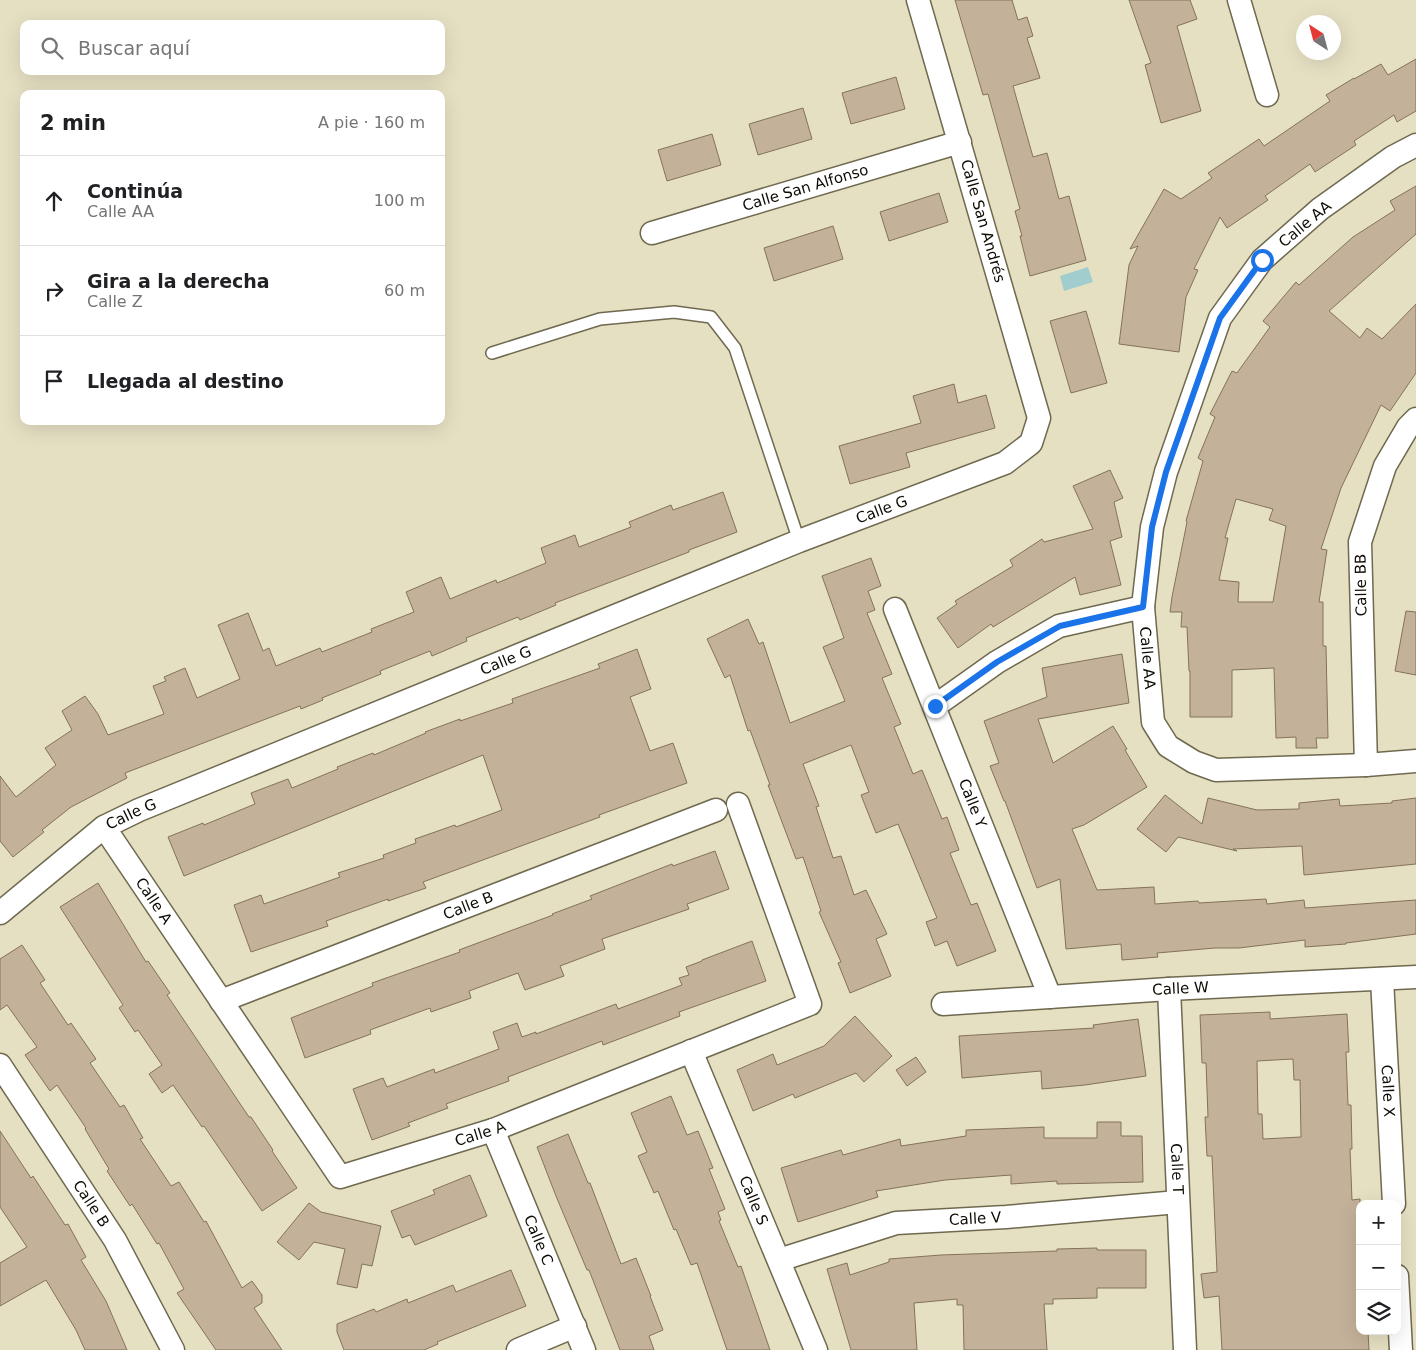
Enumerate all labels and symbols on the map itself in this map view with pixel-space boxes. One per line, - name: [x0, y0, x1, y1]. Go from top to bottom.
- north arrow: [1296, 15, 1341, 60]
- street label: Calle San Andrés: [957, 157, 1009, 285]
- street label: Calle San Alfonso: [740, 161, 871, 215]
- street label: Calle AA: [1275, 196, 1335, 251]
- route start: [1251, 249, 1274, 272]
- street label: Calle G: [853, 492, 910, 528]
- street label: Calle BB: [1351, 554, 1371, 616]
- street label: Calle AA: [1136, 626, 1159, 691]
- street label: Calle G: [478, 642, 534, 679]
- route end: [924, 695, 947, 718]
- street label: Calle Y: [955, 776, 991, 831]
- street label: Calle G: [103, 795, 159, 834]
- street label: Calle A: [132, 874, 176, 928]
- street label: Calle B: [441, 888, 496, 923]
- street label: Calle W: [1151, 978, 1209, 999]
- street label: Calle X: [1378, 1064, 1398, 1117]
- street label: Calle A: [453, 1117, 509, 1150]
- street label: Calle T: [1167, 1143, 1187, 1196]
- street label: Calle S: [735, 1173, 772, 1228]
- street label: Calle B: [69, 1177, 113, 1231]
- street label: Calle V: [949, 1208, 1003, 1229]
- street label: Calle C: [520, 1212, 557, 1268]

